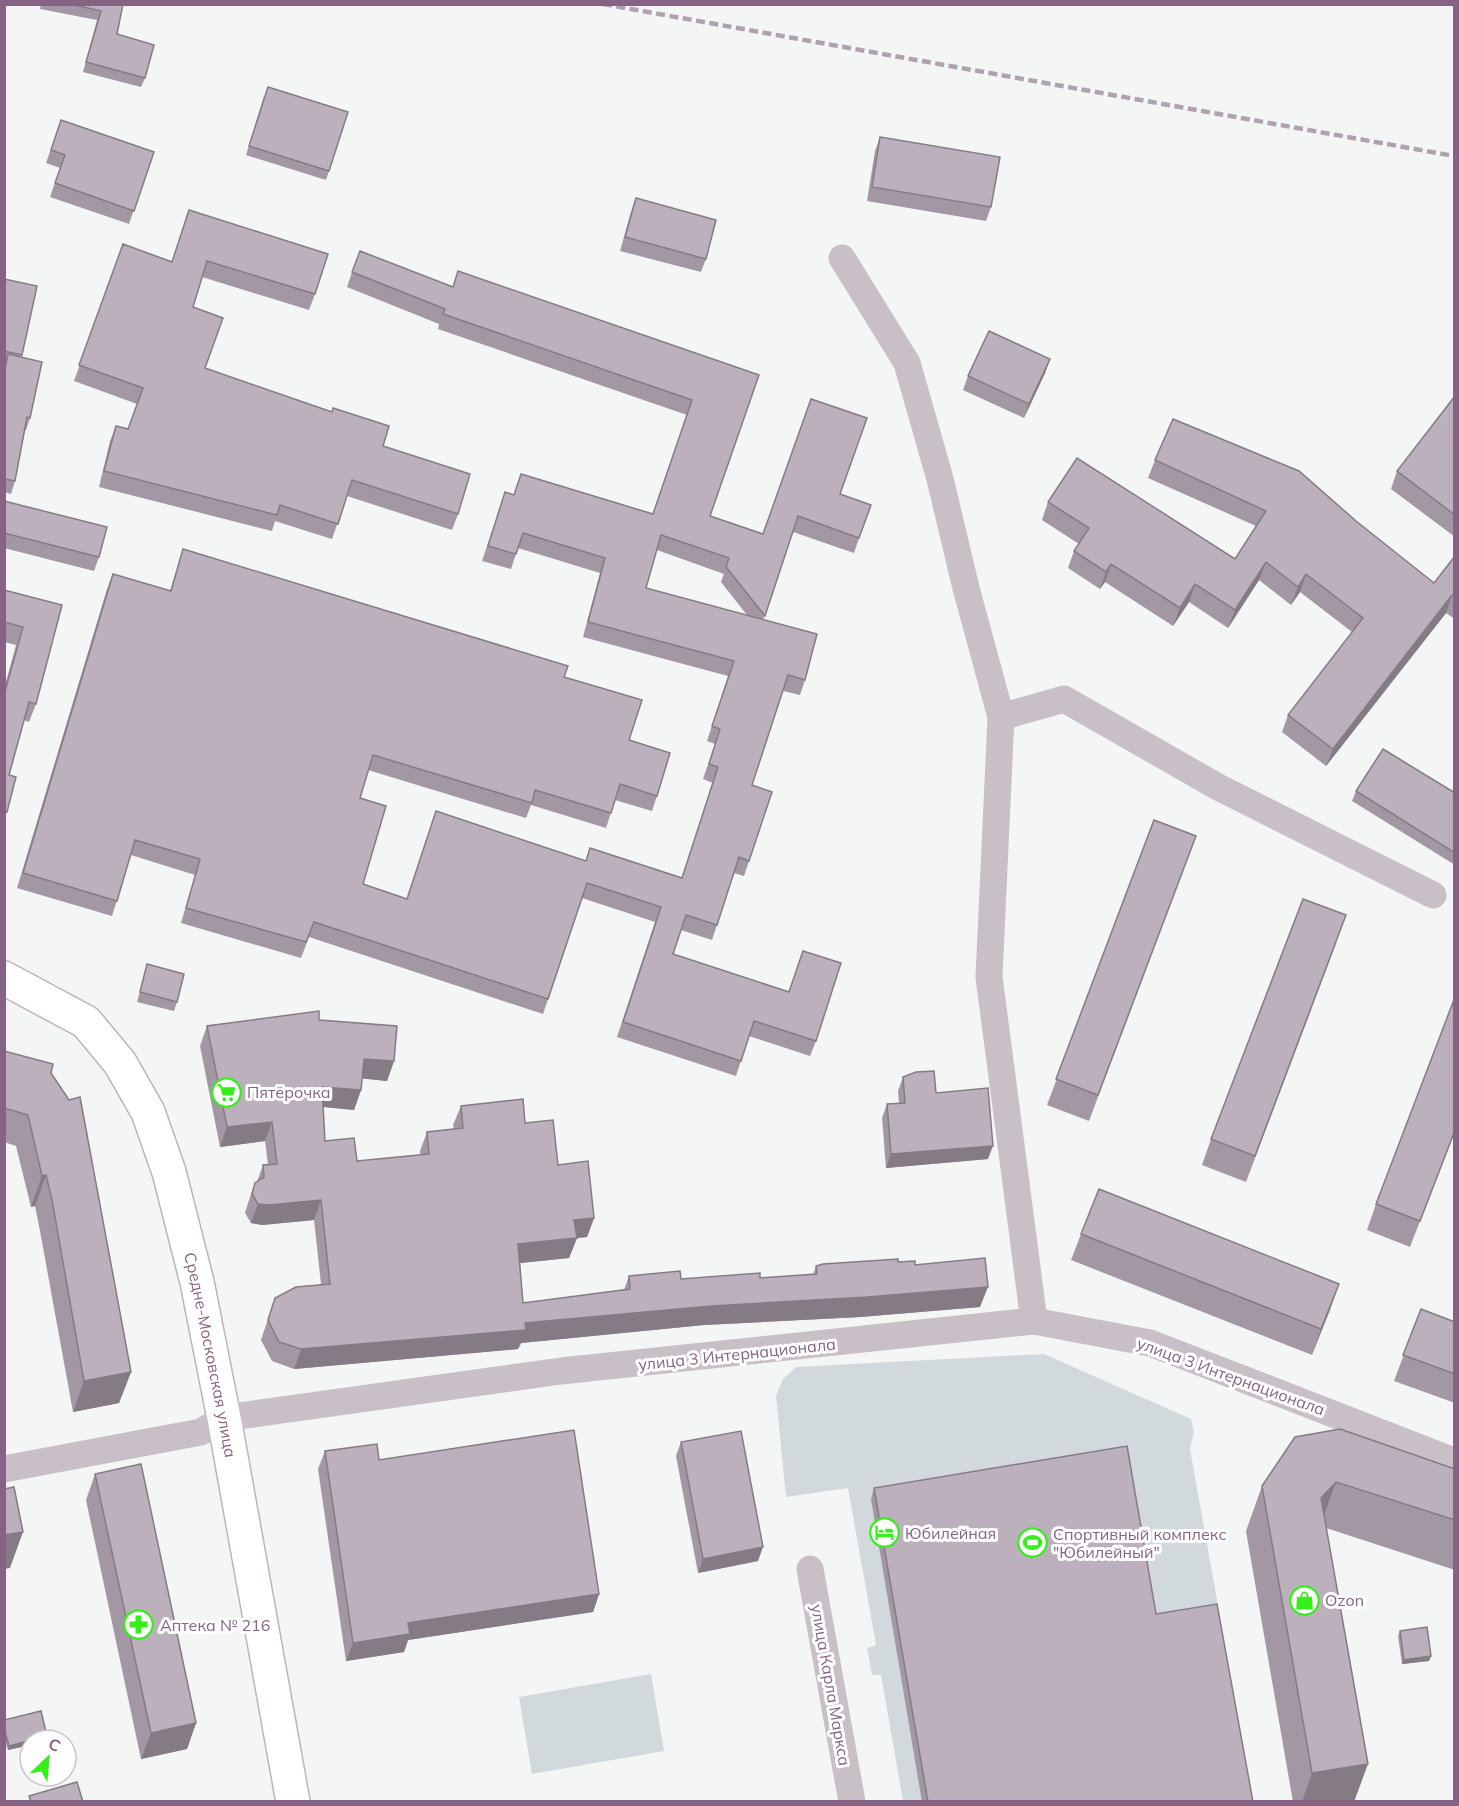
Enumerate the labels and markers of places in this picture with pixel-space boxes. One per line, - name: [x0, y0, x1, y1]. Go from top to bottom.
- supermarket icon: Пятёрочка: [210, 1076, 242, 1108]
- place label: Пятёрочка: [247, 1082, 331, 1102]
- hotel icon: Юбилейная: [868, 1517, 900, 1549]
- place label: Юбилейная: [905, 1523, 996, 1543]
- place label: Спортивный комплекс "Юбилейный": [1053, 1524, 1227, 1562]
- sports icon: Спортивный комплекс "Юбилейный": [1016, 1527, 1048, 1559]
- shop icon: Ozon: [1288, 1584, 1320, 1616]
- place label: Ozon: [1325, 1590, 1364, 1610]
- pharmacy icon: Аптека № 216: [123, 1609, 155, 1641]
- place label: Аптека № 216: [160, 1615, 270, 1635]

